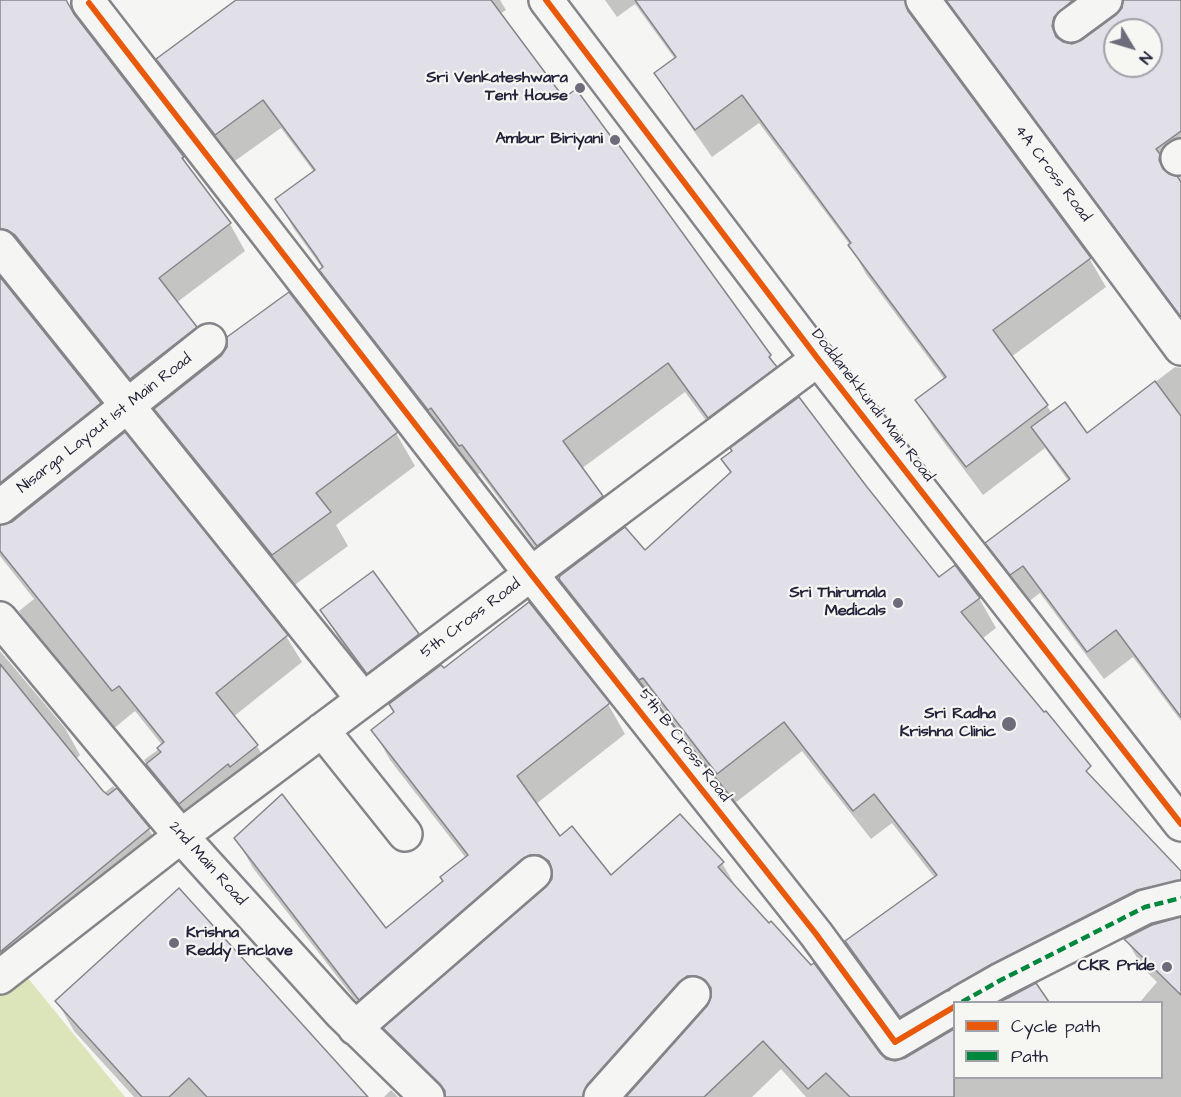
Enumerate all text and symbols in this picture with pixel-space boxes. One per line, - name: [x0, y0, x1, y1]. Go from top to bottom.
- north arrow: [1103, 18, 1163, 78]
- text: N: [1134, 47, 1157, 69]
- place label: Sri Venkateshwara Tent House: [426, 69, 568, 107]
- marker: Sri Venkateshwara Tent House: [573, 81, 587, 95]
- street label: 4A Cross Road: [1009, 122, 1095, 226]
- place label: Ambur Biriyani: [496, 130, 603, 150]
- marker: Ambur Biriyani: [608, 133, 622, 147]
- street label: Doddanekkundi Main Road: [806, 326, 938, 486]
- street label: Nisarga Layout 1st Main Road: [14, 350, 196, 498]
- street label: 5th Cross Road: [417, 575, 525, 663]
- place label: Sri Thirumala Medicals: [790, 584, 886, 622]
- marker: Sri Thirumala Medicals: [891, 596, 905, 610]
- street label: 5th B Cross Road: [634, 686, 734, 806]
- place label: Sri Radha Krishna Clinic: [900, 705, 996, 743]
- marker: Sri Radha Krishna Clinic: [1000, 715, 1018, 733]
- street label: 2nd Main Road: [164, 818, 250, 910]
- place label: Krishna Reddy Enclave: [186, 924, 293, 962]
- marker: Krishna Reddy Enclave: [167, 936, 181, 950]
- place label: CKR Pride: [1078, 957, 1155, 977]
- marker: CKR Pride: [1160, 960, 1174, 974]
- legend: [953, 1001, 1163, 1079]
- text: Cycle path: [1011, 1014, 1100, 1039]
- text: Path: [1011, 1044, 1048, 1069]

